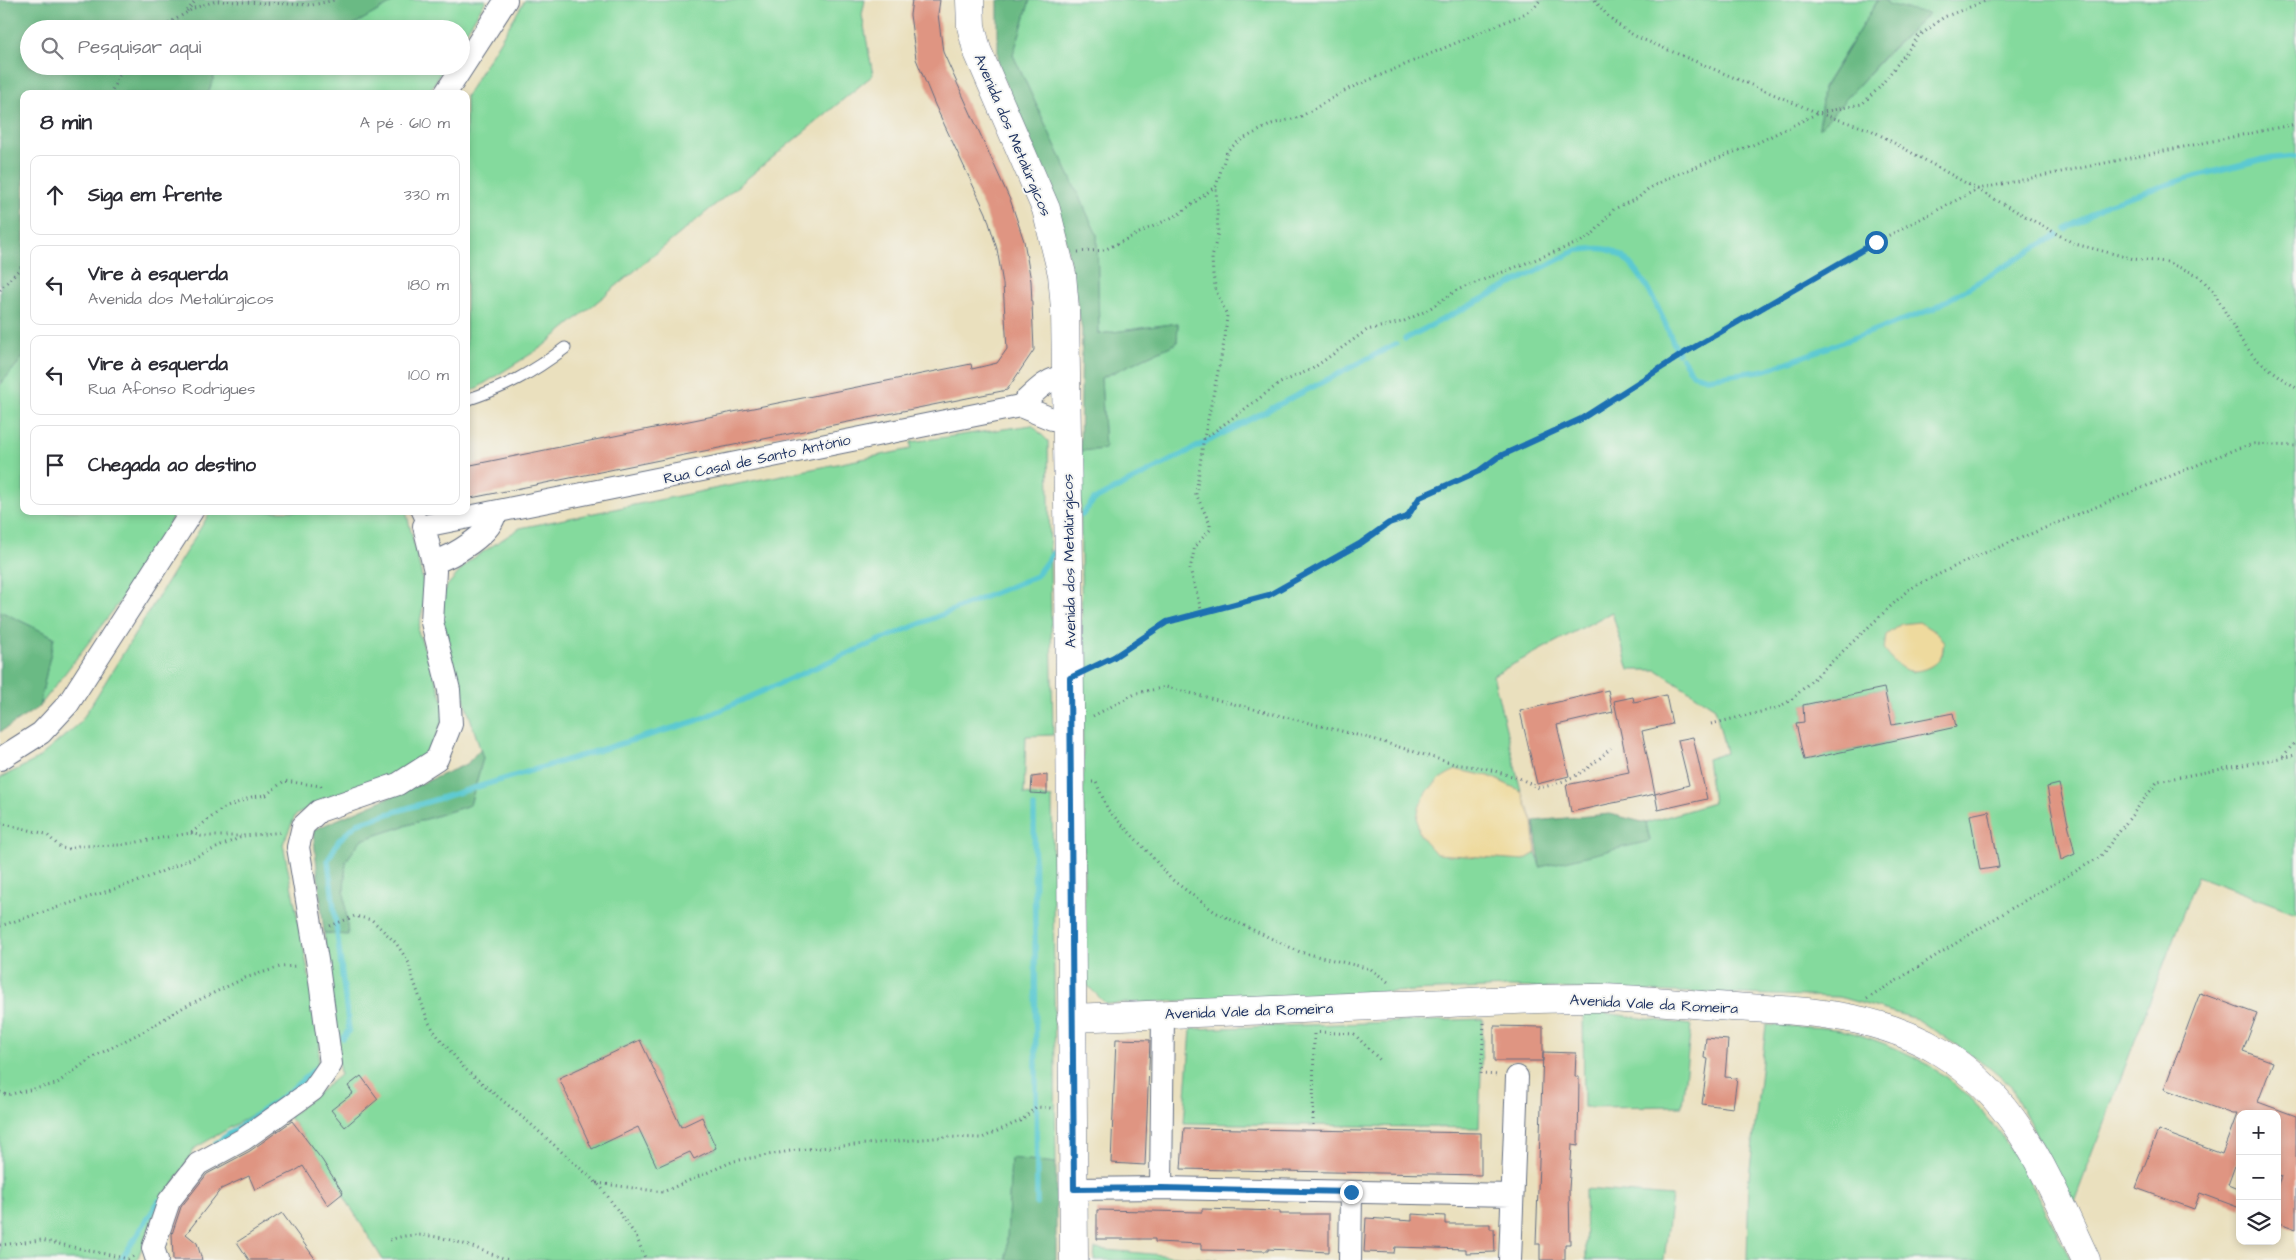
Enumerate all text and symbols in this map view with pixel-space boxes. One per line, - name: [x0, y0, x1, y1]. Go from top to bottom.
- search box: [20, 20, 470, 75]
- icon: search: [38, 34, 66, 62]
- text: Pesquisar aqui: [78, 34, 201, 61]
- street label: Avenida dos Metalúrgicos: [968, 51, 1056, 220]
- text: 8 min: [40, 108, 92, 137]
- text: A pé · 610 m: [360, 112, 450, 134]
- icon: ahead: [41, 181, 69, 209]
- text: Siga em frente: [88, 182, 222, 209]
- text: 330 m: [404, 184, 449, 206]
- route start: [1865, 231, 1888, 254]
- text: Vire à esquerda: [88, 261, 228, 288]
- icon: left: [41, 271, 69, 299]
- text: 180 m: [408, 274, 449, 296]
- text: Avenida dos Metalúrgicos: [88, 288, 274, 310]
- text: Vire à esquerda: [88, 351, 228, 378]
- icon: left: [41, 361, 69, 389]
- text: 100 m: [408, 364, 449, 386]
- text: Rua Afonso Rodrigues: [88, 378, 255, 400]
- street label: Rua Casal de Santo António: [662, 429, 853, 490]
- icon: arrive: [41, 451, 69, 479]
- text: Chegada ao destino: [88, 452, 256, 479]
- street label: Avenida dos Metalúrgicos: [1057, 473, 1083, 648]
- street label: Avenida Vale da Romeira: [1569, 990, 1739, 1019]
- street label: Avenida Vale da Romeira: [1164, 998, 1334, 1025]
- map controls: [2236, 1110, 2281, 1245]
- button: +: [2236, 1110, 2281, 1155]
- button: −: [2236, 1155, 2281, 1200]
- route end: [1340, 1181, 1363, 1204]
- button: layers: [2236, 1200, 2281, 1245]

